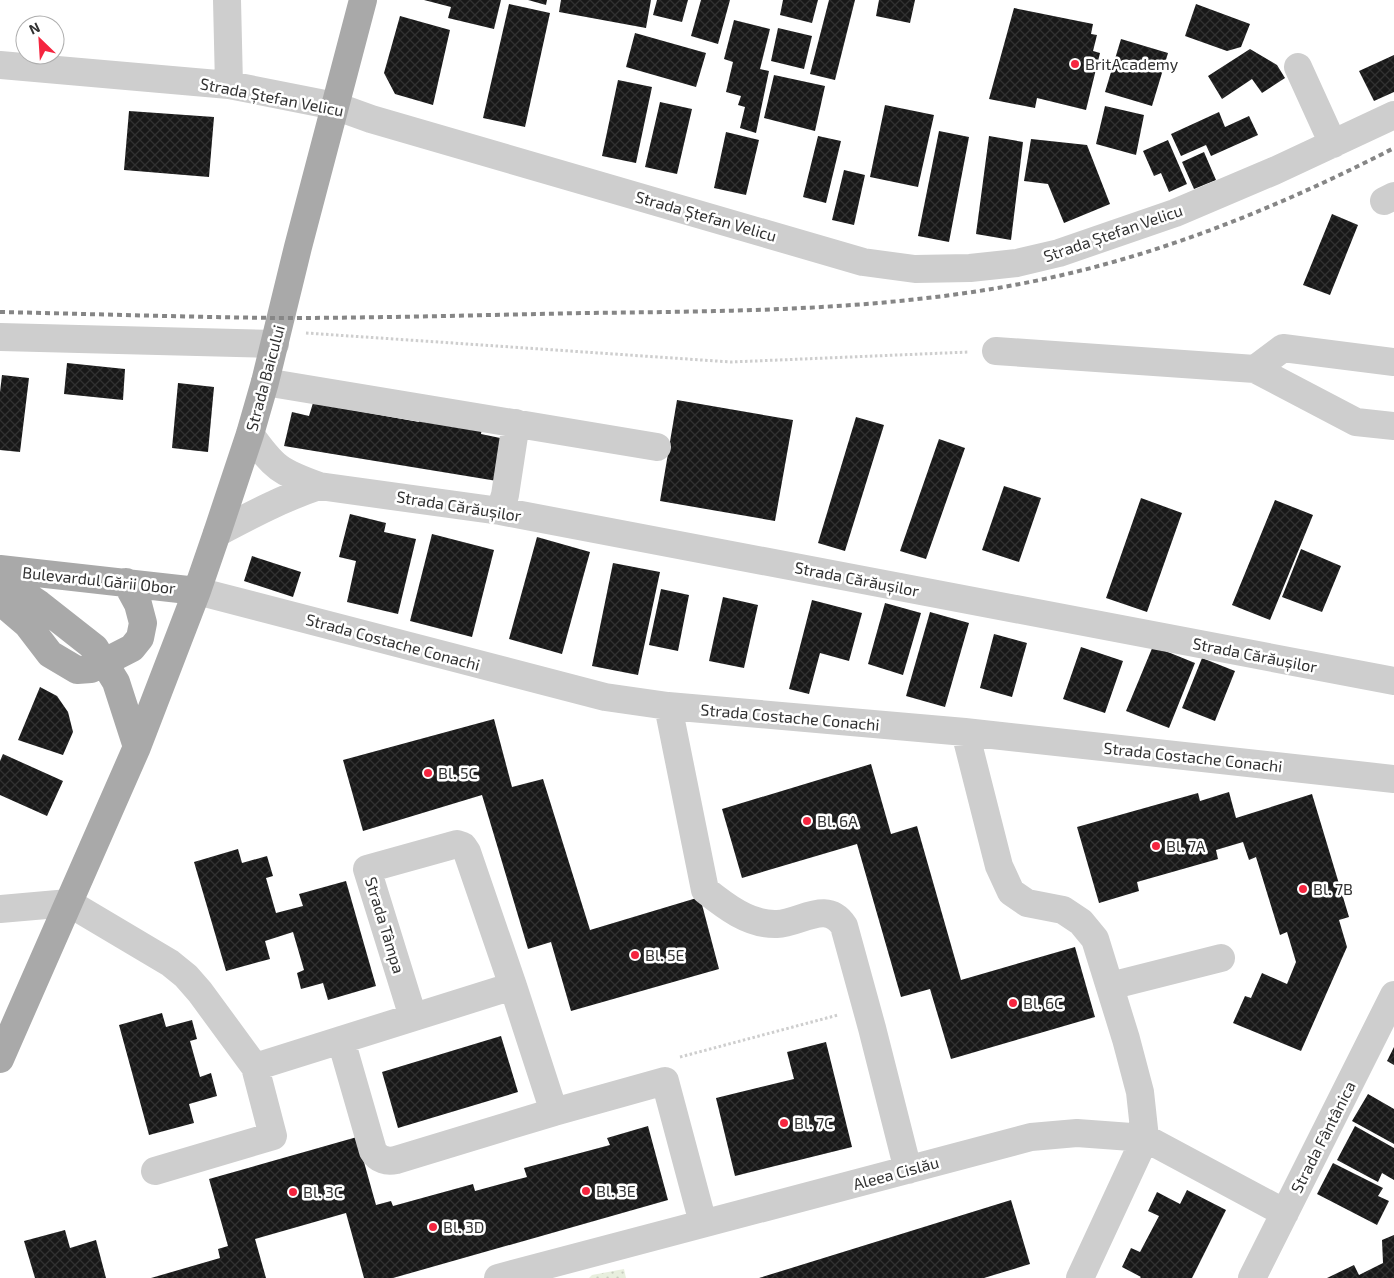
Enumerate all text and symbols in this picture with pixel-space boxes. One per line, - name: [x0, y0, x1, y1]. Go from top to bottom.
- north arrow: [15, 15, 65, 65]
- text: N: [26, 18, 42, 38]
- place label: BritAcademy: [1085, 54, 1179, 73]
- marker: BritAcademy: [1069, 58, 1081, 70]
- street label: Strada Ștefan Velicu: [198, 73, 346, 122]
- street label: Strada Ștefan Velicu: [633, 186, 779, 247]
- street label: Strada Ștefan Velicu: [1041, 200, 1186, 267]
- street label: Strada Baicului: [241, 323, 288, 433]
- street label: Strada Cărăușilor: [395, 486, 523, 527]
- street label: Strada Cărăușilor: [793, 557, 921, 602]
- street label: Bulevardul Gării Obor: [21, 562, 177, 597]
- street label: Strada Costache Conachi: [304, 609, 482, 674]
- street label: Strada Cărăușilor: [1191, 633, 1319, 678]
- street label: Strada Costache Conachi: [700, 699, 880, 734]
- street label: Strada Costache Conachi: [1103, 738, 1283, 775]
- place label: Bl. 5C: [438, 763, 478, 782]
- marker: Bl. 5C: [422, 767, 434, 779]
- place label: Bl. 6A: [817, 811, 858, 830]
- marker: Bl. 6A: [801, 815, 813, 827]
- place label: Bl. 7A: [1166, 836, 1206, 855]
- marker: Bl. 7A: [1150, 840, 1162, 852]
- street label: Strada Tâmpa: [362, 874, 409, 975]
- place label: Bl. 7B: [1313, 879, 1353, 898]
- marker: Bl. 7B: [1297, 883, 1309, 895]
- place label: Bl. 5E: [645, 945, 684, 964]
- marker: Bl. 5E: [629, 949, 641, 961]
- place label: Bl. 6C: [1023, 993, 1063, 1012]
- marker: Bl. 6C: [1007, 997, 1019, 1009]
- street label: Strada Fântânica: [1286, 1078, 1359, 1196]
- place label: Bl. 7C: [794, 1113, 833, 1132]
- marker: Bl. 7C: [778, 1117, 790, 1129]
- street label: Aleea Cislău: [851, 1152, 941, 1193]
- place label: Bl. 3E: [596, 1181, 636, 1200]
- place label: Bl. 3C: [303, 1182, 343, 1201]
- marker: Bl. 3E: [580, 1185, 592, 1197]
- marker: Bl. 3C: [287, 1186, 299, 1198]
- place label: Bl. 3D: [443, 1217, 484, 1236]
- marker: Bl. 3D: [427, 1221, 439, 1233]

